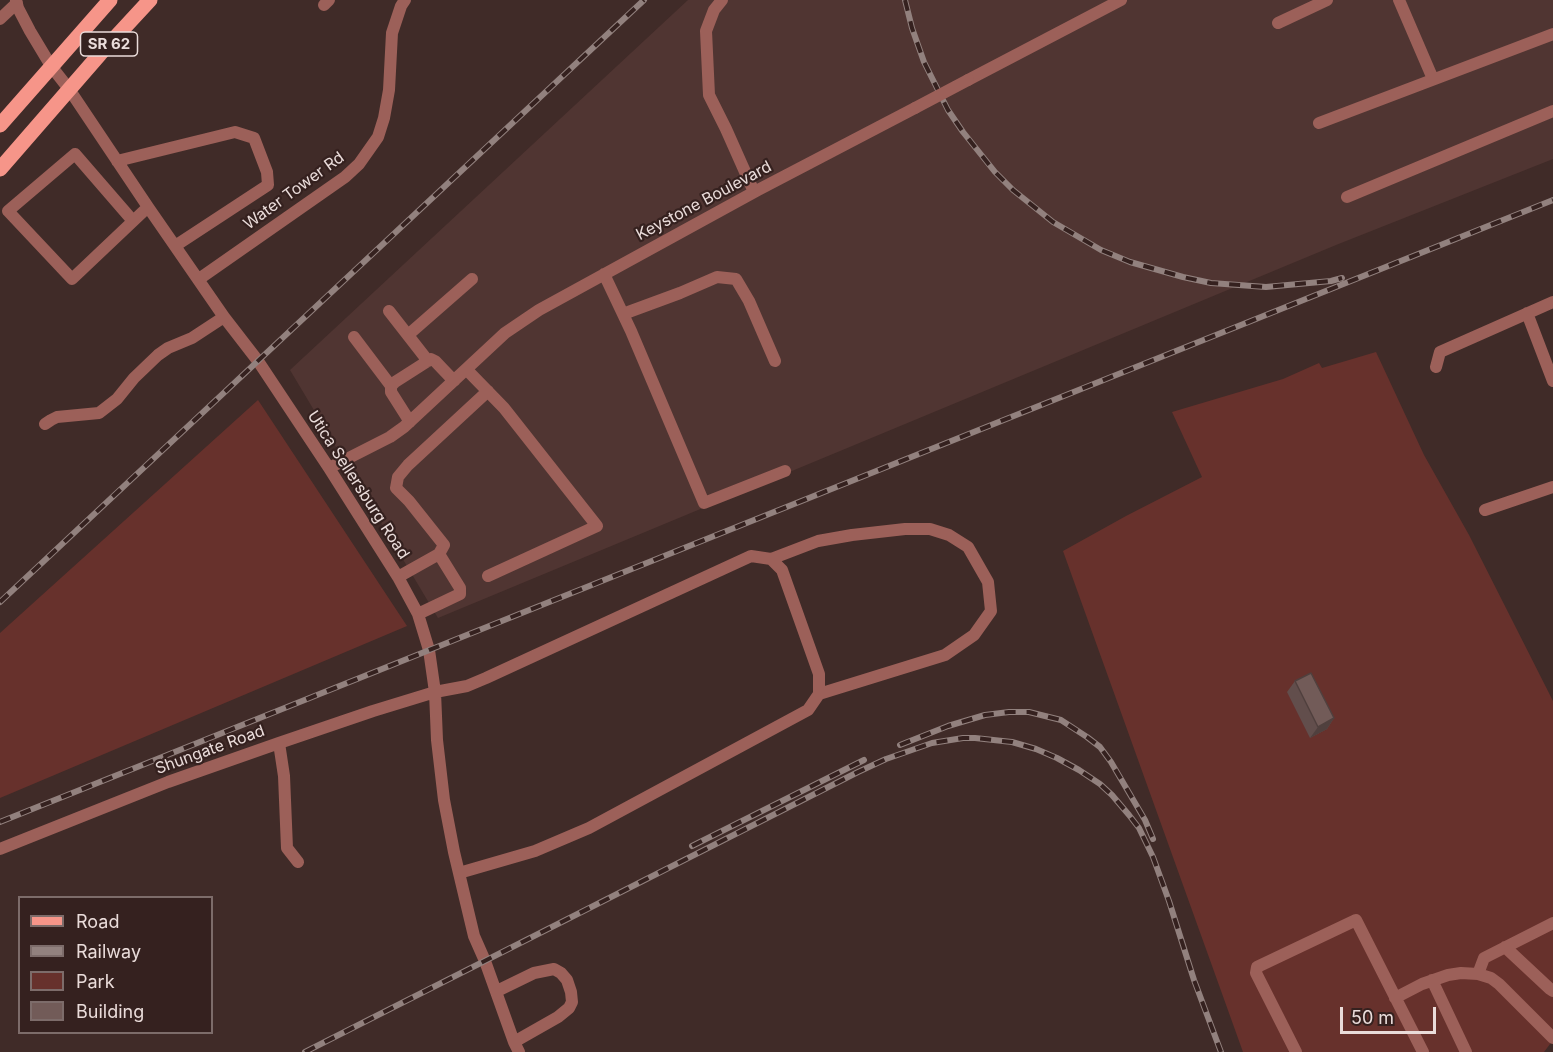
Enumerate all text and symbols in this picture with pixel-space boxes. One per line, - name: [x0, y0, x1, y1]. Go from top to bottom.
- road number: SR 62: [80, 32, 138, 56]
- street label: Water Tower Rd: [240, 148, 348, 234]
- street label: Keystone Boulevard: [633, 157, 775, 245]
- street label: Utica Sellersburg Road: [303, 407, 413, 563]
- street label: Shungate Road: [153, 721, 267, 779]
- legend: [18, 896, 213, 1034]
- text: Road: [76, 911, 119, 932]
- text: Railway: [76, 941, 141, 962]
- text: Park: [76, 971, 115, 992]
- scale bar: [1343, 995, 1439, 1033]
- text: Building: [76, 1001, 144, 1022]
- text: 50 m: [1351, 1007, 1394, 1028]

